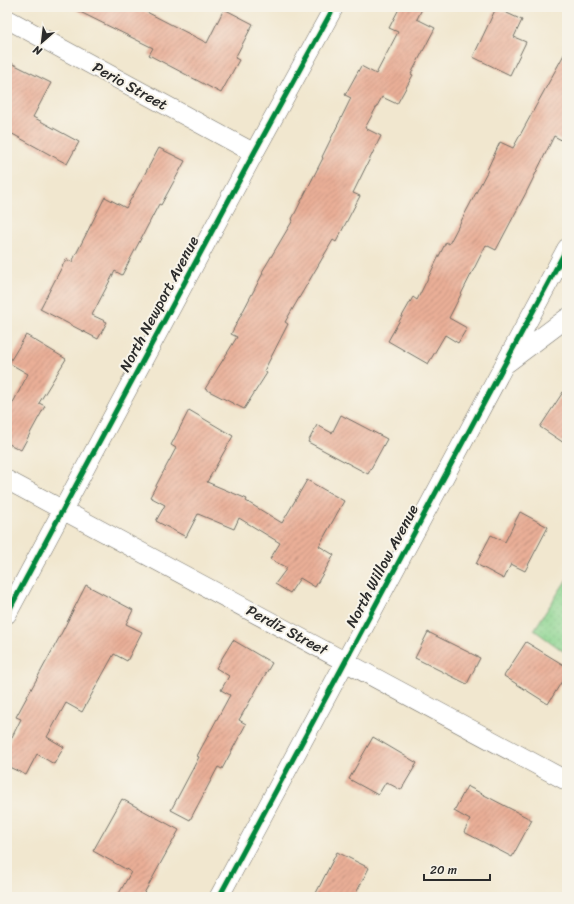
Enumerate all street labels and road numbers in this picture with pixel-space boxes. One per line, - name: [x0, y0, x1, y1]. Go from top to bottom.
- street label: Perio Street: [88, 55, 173, 118]
- street label: North Newport Avenue: [112, 231, 206, 377]
- street label: North Willow Avenue: [338, 500, 426, 632]
- street label: Perdiz Street: [242, 598, 333, 663]

